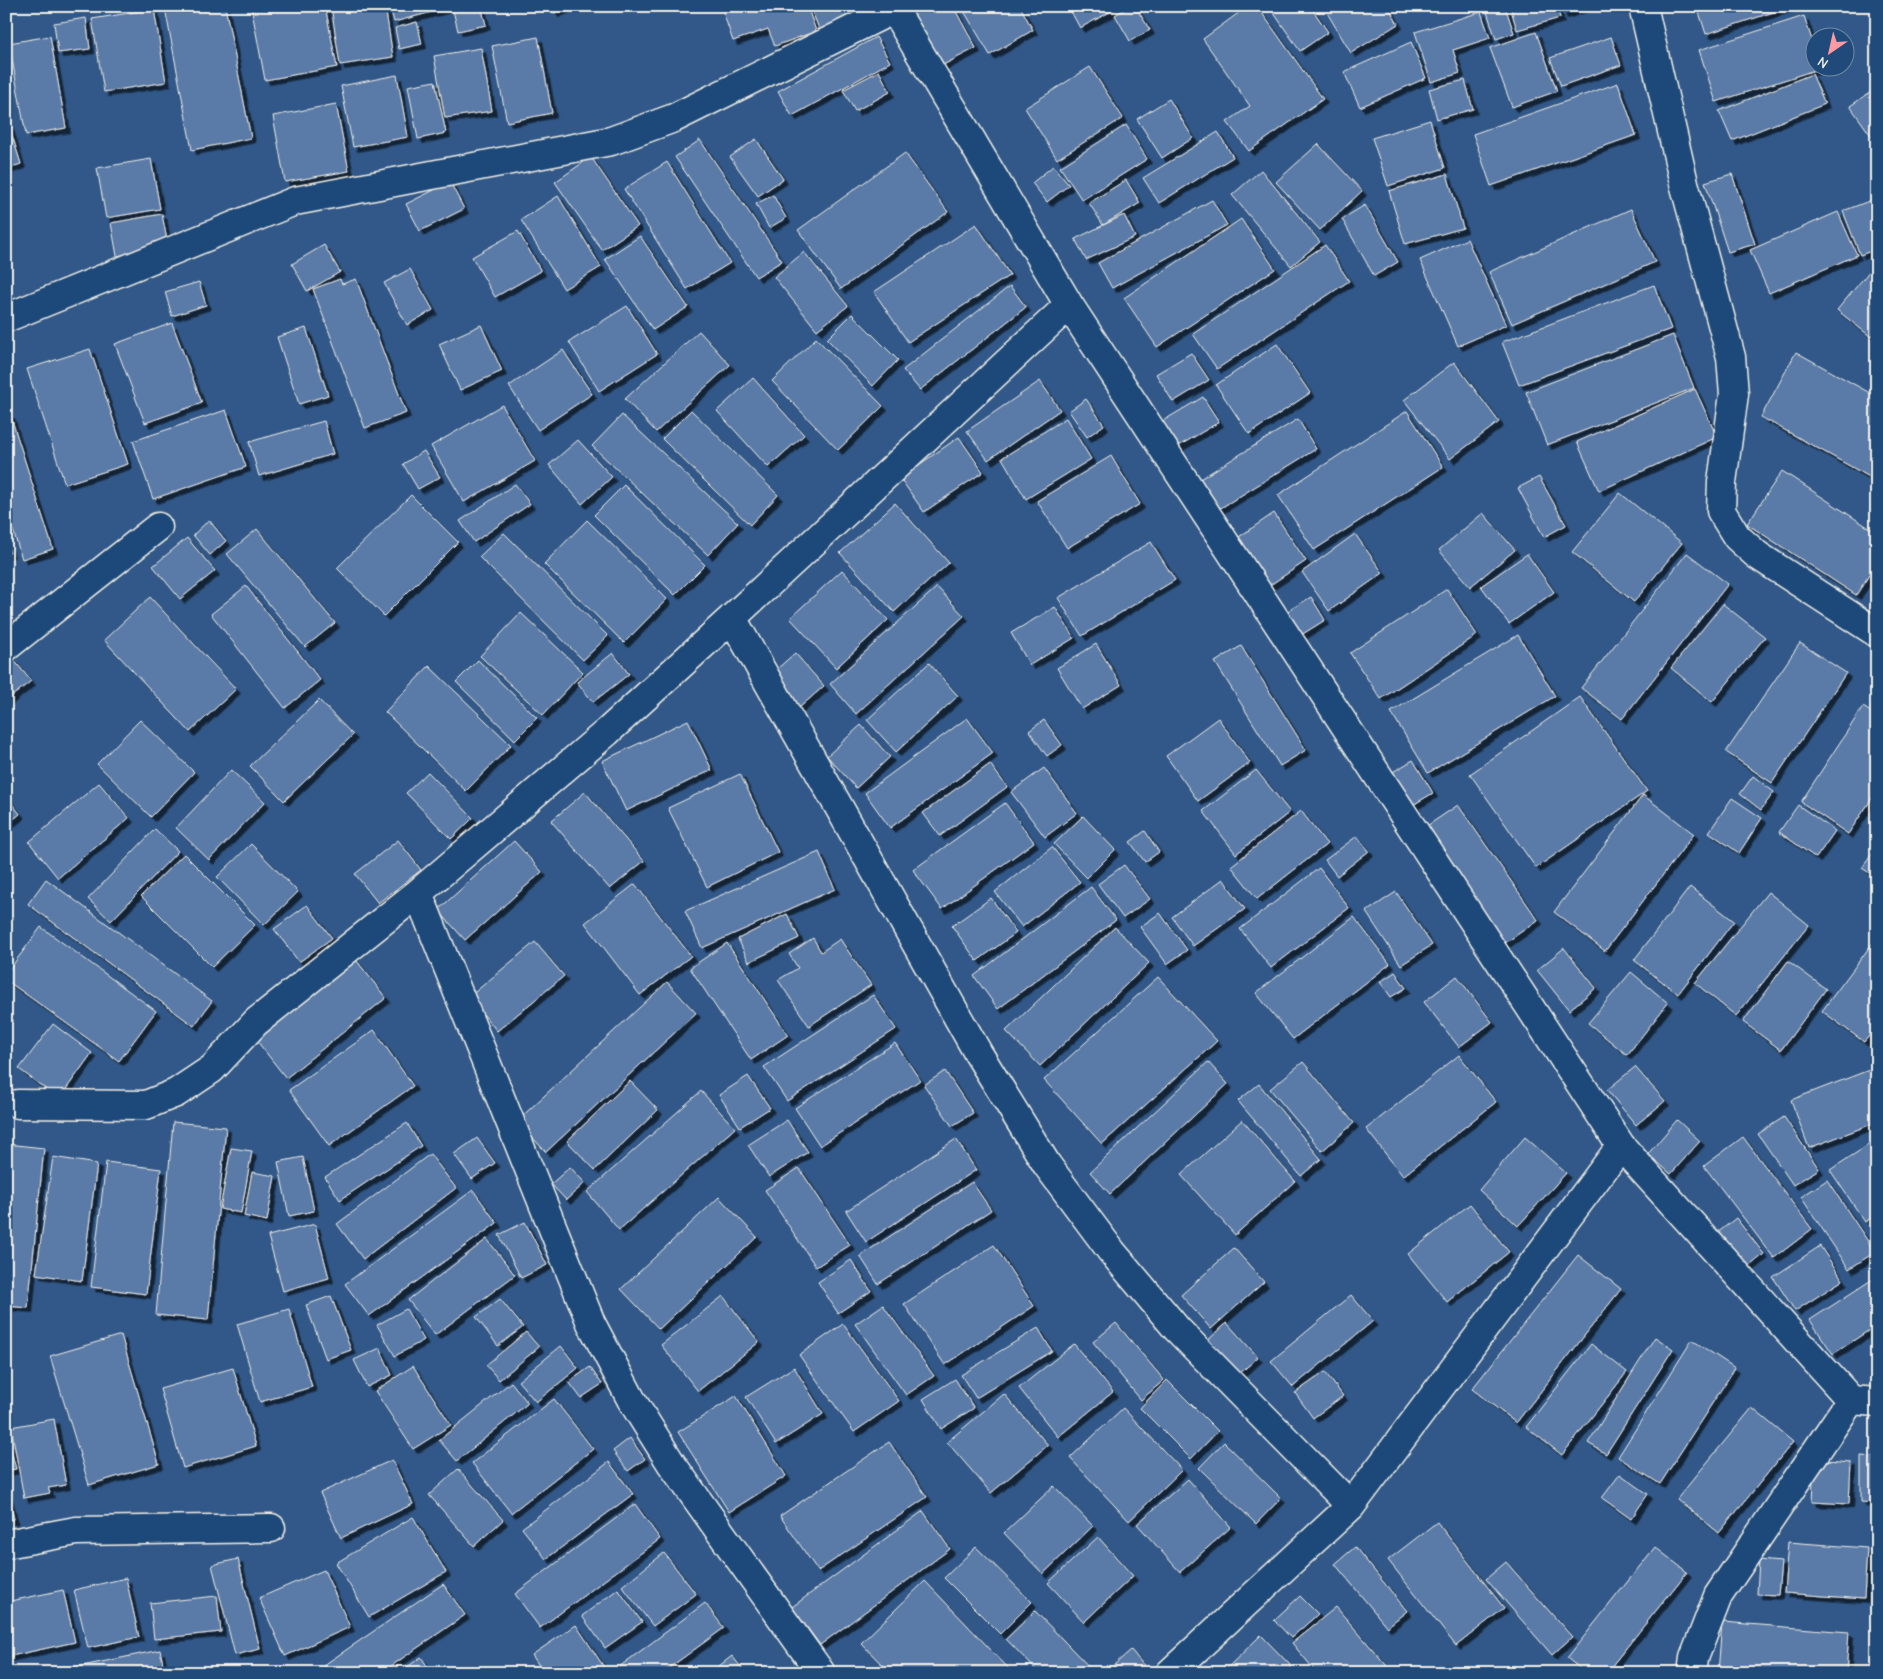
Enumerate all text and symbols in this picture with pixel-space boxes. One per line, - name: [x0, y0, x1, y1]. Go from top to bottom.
- north arrow: [1806, 28, 1856, 78]
- text: N: [1814, 53, 1832, 72]

